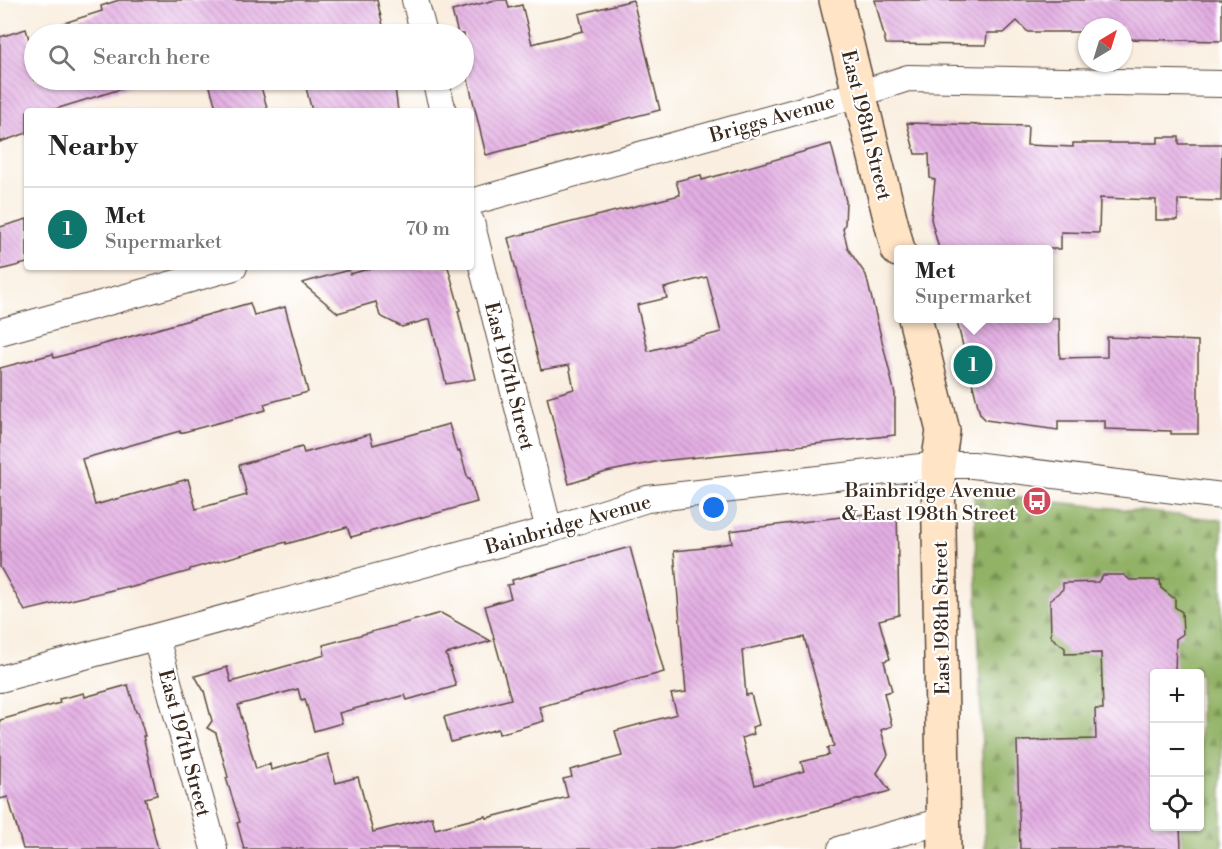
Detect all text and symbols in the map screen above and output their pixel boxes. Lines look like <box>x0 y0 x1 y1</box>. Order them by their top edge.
north arrow <box>1078 18 1132 72</box>
search box <box>24 24 474 90</box>
icon: search <box>45 41 78 74</box>
text: Search here <box>93 44 210 71</box>
street label: East 198th Street <box>835 48 896 203</box>
street label: Briggs Avenue <box>706 90 838 150</box>
text: Nearby <box>48 131 138 163</box>
text: Met <box>105 203 145 230</box>
text: 1 <box>63 217 72 242</box>
text: 70 m <box>406 217 450 242</box>
text: Supermarket <box>105 230 222 255</box>
popup <box>894 245 1053 323</box>
text: Met <box>915 258 955 285</box>
text: Supermarket <box>915 285 1032 310</box>
street label: East 197th Street <box>478 300 539 453</box>
pin: 1 <box>954 342 992 388</box>
place label: Bainbridge Avenue & East 198th Street <box>842 479 1016 527</box>
bus stop icon: Bainbridge Avenue & East 198th Street <box>1021 485 1053 517</box>
street label: Bainbridge Avenue <box>482 490 654 561</box>
your location <box>699 493 728 522</box>
street label: East 198th Street <box>929 541 956 695</box>
street label: East 197th Street <box>152 667 215 820</box>
map controls <box>1150 669 1204 831</box>
button: + <box>1150 669 1204 723</box>
button: − <box>1150 723 1204 777</box>
button: locate <box>1150 777 1204 831</box>

